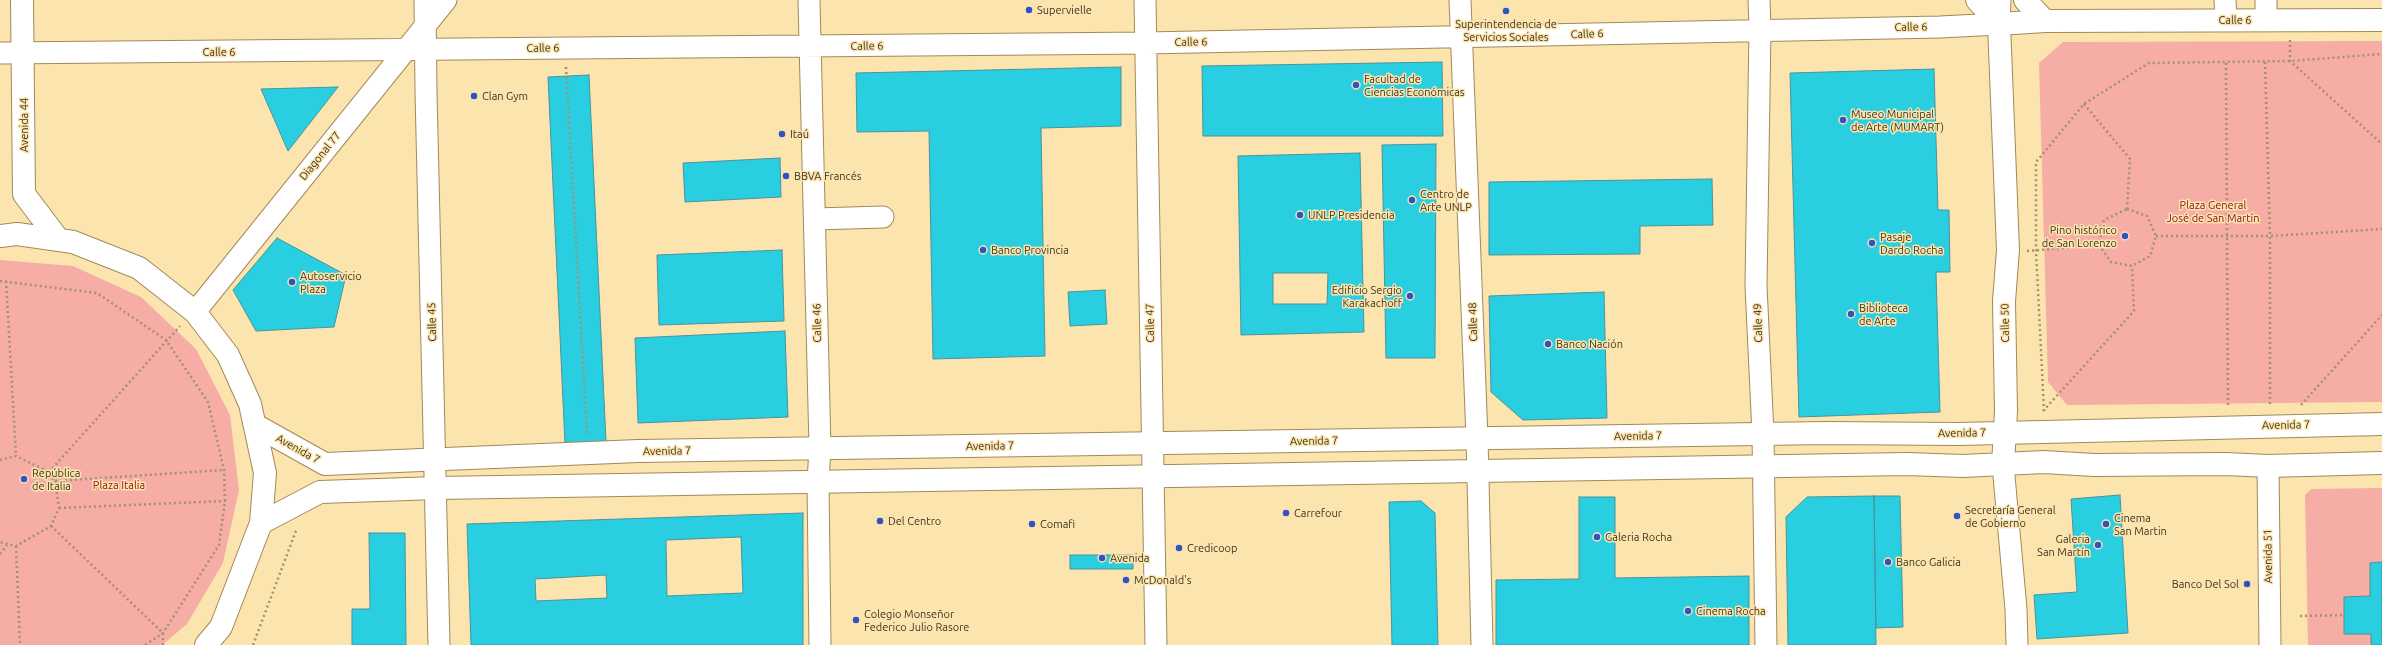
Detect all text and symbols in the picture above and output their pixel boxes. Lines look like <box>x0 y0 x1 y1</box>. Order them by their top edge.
place label: Supervielle <box>1037 3 1092 17</box>
marker: Supervielle <box>1024 5 1034 15</box>
marker: Superintendencia de Servicios Sociales <box>1501 6 1511 16</box>
street label: Calle 6 <box>2219 13 2251 27</box>
place label: Superintendencia de Servicios Sociales <box>1455 17 1557 43</box>
street label: Calle 6 <box>1894 20 1928 34</box>
street label: Calle 6 <box>1570 27 1604 41</box>
street label: Calle 6 <box>1174 35 1208 49</box>
street label: Calle 6 <box>850 39 884 53</box>
street label: Calle 6 <box>526 41 560 55</box>
street label: Calle 6 <box>203 45 235 59</box>
place label: Facultad de Ciencias Económicas <box>1364 72 1465 98</box>
marker: Facultad de Ciencias Económicas <box>1351 80 1361 90</box>
place label: Clan Gym <box>482 89 528 103</box>
marker: Clan Gym <box>469 91 479 101</box>
street label: Avenida 44 <box>17 98 31 152</box>
place label: Museo Municipal de Arte (MUMART) <box>1851 107 1944 133</box>
marker: Museo Municipal de Arte (MUMART) <box>1838 115 1848 125</box>
place label: Itaú <box>790 127 809 141</box>
street label: Diagonal 77 <box>296 129 344 183</box>
marker: Itaú <box>777 129 787 139</box>
place label: BBVA Francés <box>794 169 862 183</box>
marker: BBVA Francés <box>781 171 791 181</box>
place label: Centro de Arte UNLP <box>1420 187 1472 213</box>
marker: Centro de Arte UNLP <box>1407 195 1417 205</box>
park label: Plaza General José de San Martín <box>2166 198 2260 224</box>
place label: UNLP Presidencia <box>1308 208 1395 222</box>
marker: UNLP Presidencia <box>1295 210 1305 220</box>
place label: Pino histórico de San Lorenzo <box>2042 223 2117 249</box>
place label: Pasaje Dardo Rocha <box>1880 230 1943 256</box>
marker: Pino histórico de San Lorenzo <box>2120 231 2130 241</box>
marker: Pasaje Dardo Rocha <box>1867 238 1877 248</box>
place label: Banco Provincia <box>991 243 1069 257</box>
marker: Banco Provincia <box>978 245 988 255</box>
place label: Autoservicio Plaza <box>300 269 362 295</box>
marker: Autoservicio Plaza <box>287 277 297 287</box>
place label: Edificio Sergio Karakachoff <box>1332 283 1402 309</box>
marker: Edificio Sergio Karakachoff <box>1405 291 1415 301</box>
place label: Biblioteca de Arte <box>1859 301 1908 327</box>
street label: Calle 45 <box>425 302 439 342</box>
street label: Calle 48 <box>1466 302 1480 342</box>
street label: Calle 46 <box>810 303 824 343</box>
street label: Calle 47 <box>1143 303 1157 343</box>
street label: Calle 49 <box>1751 303 1765 343</box>
street label: Calle 50 <box>1998 303 2012 343</box>
marker: Biblioteca de Arte <box>1846 309 1856 319</box>
place label: Banco Nación <box>1556 337 1623 351</box>
marker: Banco Nación <box>1543 339 1553 349</box>
street label: Avenida 7 <box>2262 418 2310 432</box>
street label: Avenida 7 <box>1938 426 1986 440</box>
street label: Avenida 7 <box>1614 429 1662 443</box>
street label: Avenida 7 <box>274 432 322 466</box>
street label: Avenida 7 <box>1290 434 1338 448</box>
street label: Avenida 7 <box>966 439 1014 453</box>
street label: Avenida 7 <box>643 444 691 458</box>
place label: República de Italia <box>32 466 80 492</box>
marker: República de Italia <box>19 474 29 484</box>
park label: Plaza Italia <box>93 478 145 492</box>
place label: Secretaría General de Gobierno <box>1965 503 2056 529</box>
place label: Carrefour <box>1294 506 1342 520</box>
marker: Carrefour <box>1281 508 1291 518</box>
marker: Secretaría General de Gobierno <box>1952 511 1962 521</box>
place label: Cinema San Martin <box>2114 511 2167 537</box>
place label: Del Centro <box>888 514 941 528</box>
marker: Del Centro <box>875 516 885 526</box>
place label: Comafi <box>1040 517 1075 531</box>
marker: Comafi <box>1027 519 1037 529</box>
marker: Cinema San Martin <box>2101 519 2111 529</box>
street label: Avenida 51 <box>2261 529 2275 583</box>
place label: Galeria Rocha <box>1605 530 1672 544</box>
marker: Galeria Rocha <box>1592 532 1602 542</box>
place label: Galeria San Martín <box>2037 532 2090 558</box>
marker: Galeria San Martín <box>2093 540 2103 550</box>
place label: Credicoop <box>1187 541 1237 555</box>
marker: Credicoop <box>1174 543 1184 553</box>
place label: Avenida <box>1110 551 1149 565</box>
marker: Avenida <box>1097 553 1107 563</box>
place label: Banco Galicia <box>1896 555 1961 569</box>
marker: Banco Galicia <box>1883 557 1893 567</box>
place label: McDonald's <box>1134 573 1192 587</box>
marker: McDonald's <box>1121 575 1131 585</box>
place label: Banco Del Sol <box>2172 577 2239 591</box>
marker: Banco Del Sol <box>2242 579 2252 589</box>
place label: Cinema Rocha <box>1696 604 1766 618</box>
marker: Cinema Rocha <box>1683 606 1693 616</box>
place label: Colegio Monseñor Federico Julio Rasore <box>864 607 969 633</box>
marker: Colegio Monseñor Federico Julio Rasore <box>851 615 861 625</box>

